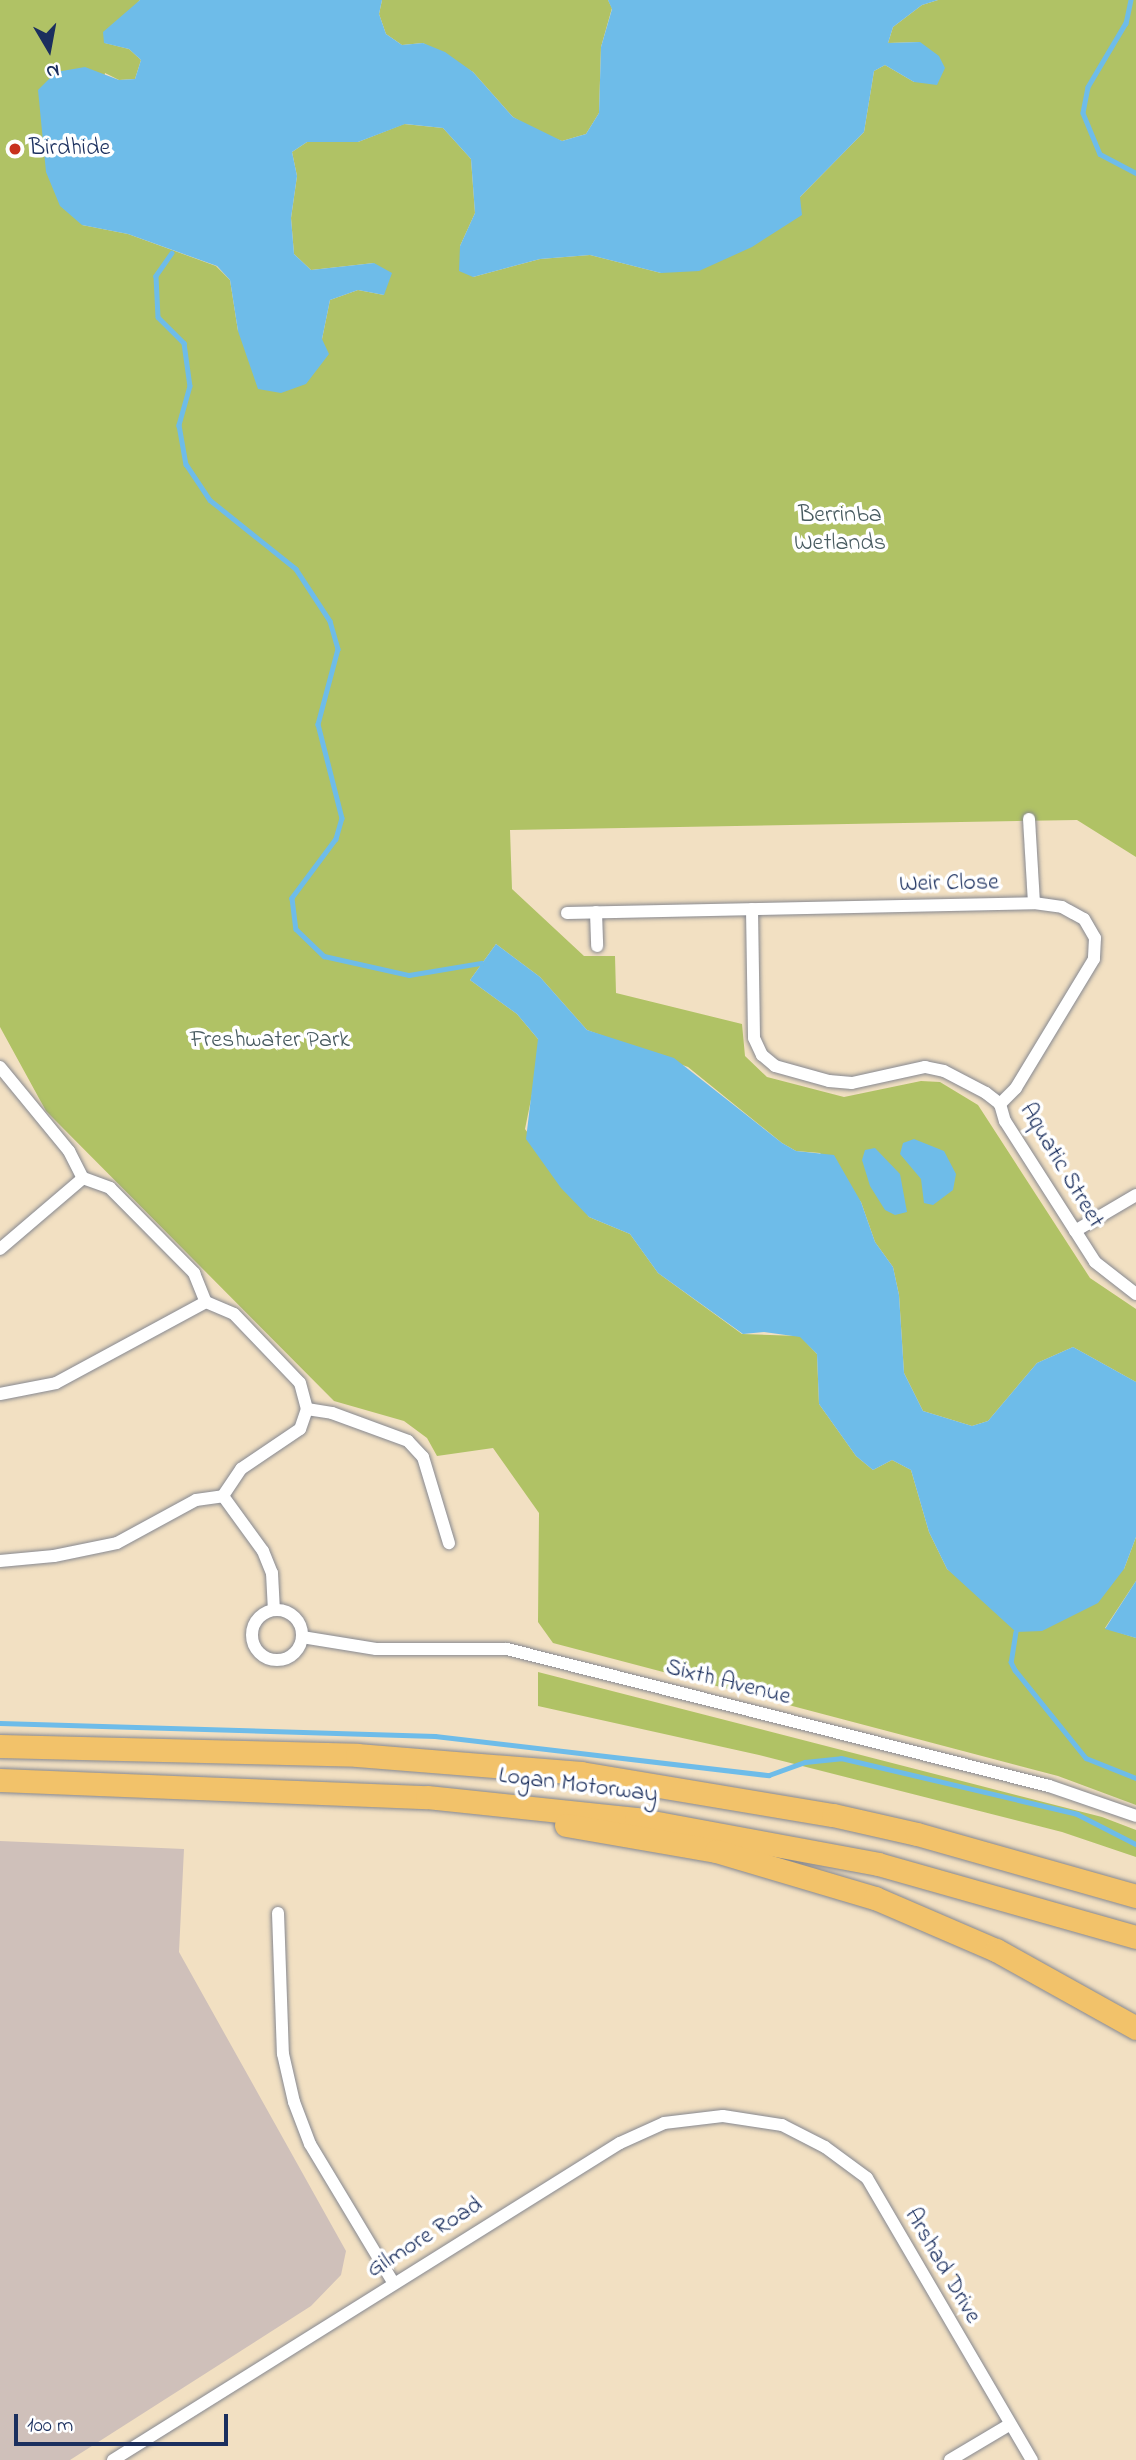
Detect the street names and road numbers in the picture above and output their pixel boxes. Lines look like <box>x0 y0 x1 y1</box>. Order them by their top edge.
street label: Weir Close <box>899 869 999 899</box>
street label: Aquatic Street <box>1012 1098 1110 1234</box>
street label: Sixth Avenue <box>663 1654 793 1712</box>
street label: Logan Motorway <box>497 1762 659 1810</box>
street label: Gilmore Road <box>362 2191 488 2285</box>
street label: Arshad Drive <box>897 2203 987 2329</box>

